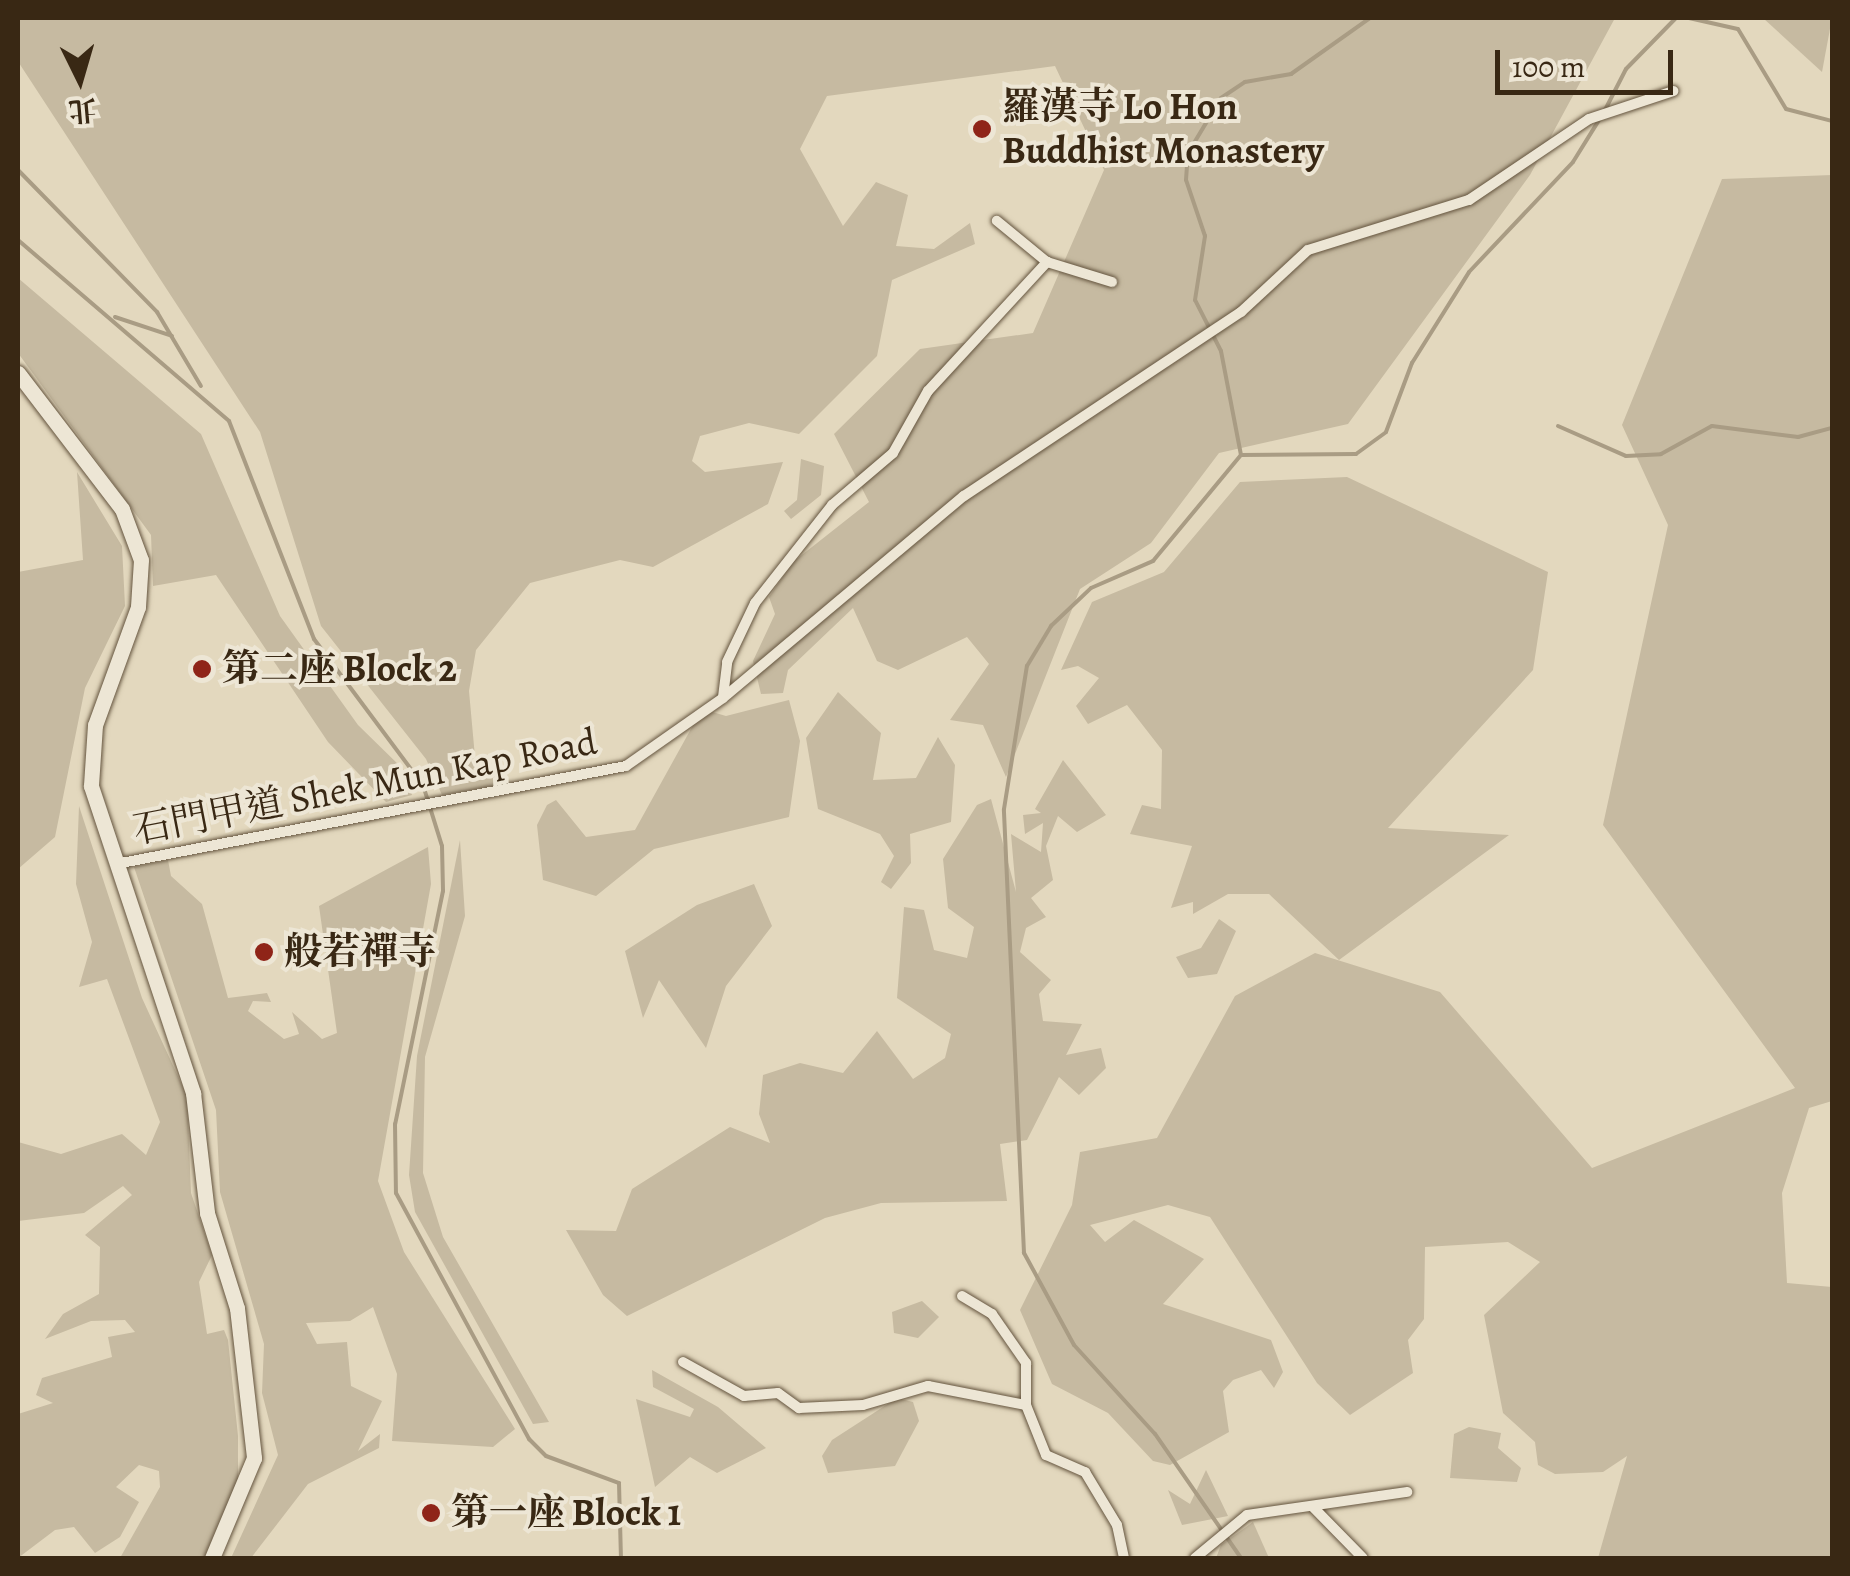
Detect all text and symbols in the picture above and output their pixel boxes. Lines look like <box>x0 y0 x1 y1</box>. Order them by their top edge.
north arrow <box>30 30 130 130</box>
scale bar <box>1500 30 1678 92</box>
text: 100 m <box>1512 47 1585 87</box>
place label: 羅漢寺 Lo Hon Buddhist Monastery <box>1002 84 1324 173</box>
text: 北 <box>67 90 98 130</box>
marker: 羅漢寺 Lo Hon Buddhist Monastery <box>971 118 993 140</box>
place label: 第二座 Block 2 <box>222 646 457 692</box>
marker: 第二座 Block 2 <box>191 658 213 680</box>
street label: 石門甲道 Shek Mun Kap Road <box>129 719 601 853</box>
place label: 般若禪寺 <box>284 929 436 975</box>
marker: 般若禪寺 <box>253 941 275 963</box>
place label: 第一座 Block 1 <box>451 1490 681 1536</box>
marker: 第一座 Block 1 <box>420 1502 442 1524</box>

